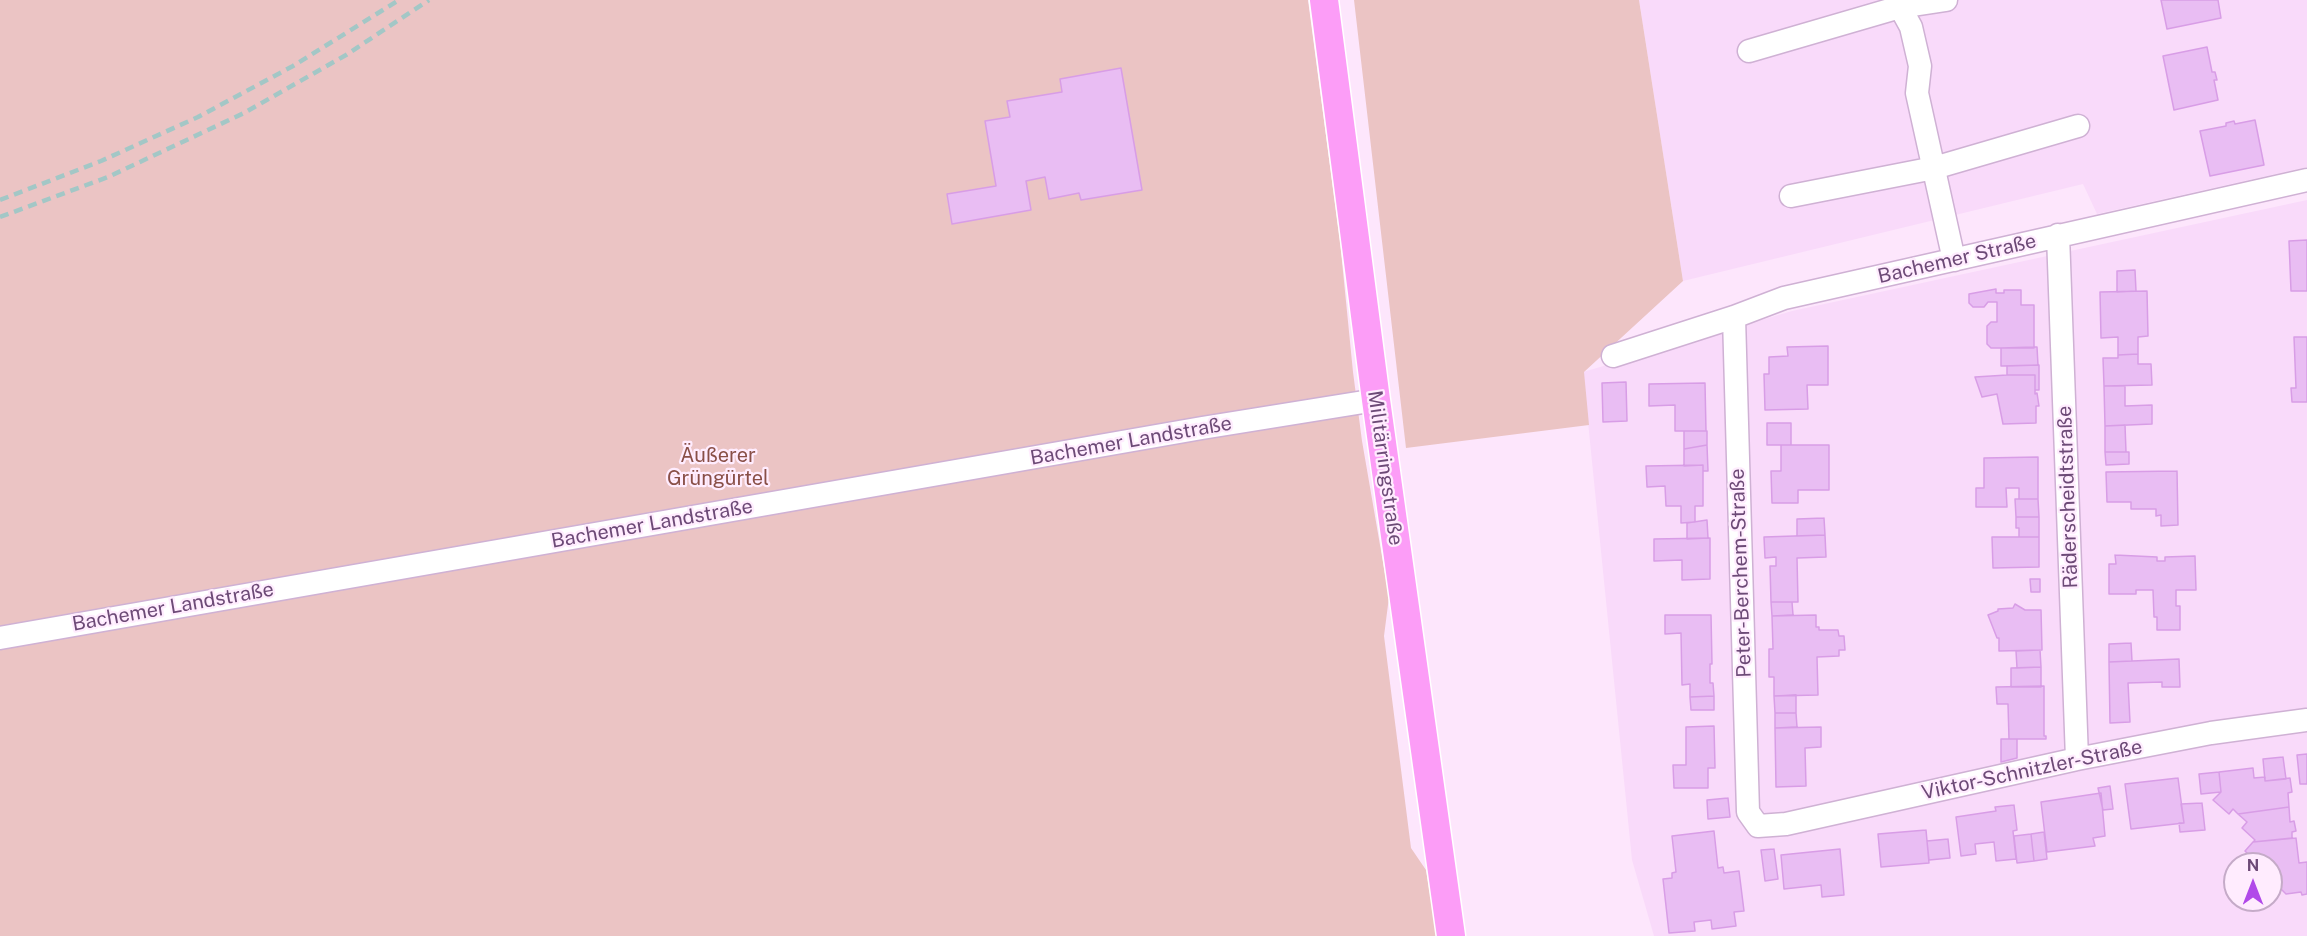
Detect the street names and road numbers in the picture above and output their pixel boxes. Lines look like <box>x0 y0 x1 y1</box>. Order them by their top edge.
street label: Bachemer Straße <box>1875 229 2039 289</box>
street label: Militärringstraße <box>1362 389 1408 547</box>
street label: Räderscheidtstraße <box>2053 405 2083 589</box>
street label: Bachemer Landstraße <box>1028 411 1234 471</box>
street label: Peter-Berchem-Straße <box>1725 468 1757 678</box>
street label: Bachemer Landstraße <box>549 494 755 554</box>
street label: Bachemer Landstraße <box>70 577 276 637</box>
street label: Viktor-Schnitzler-Straße <box>1919 735 2145 805</box>

